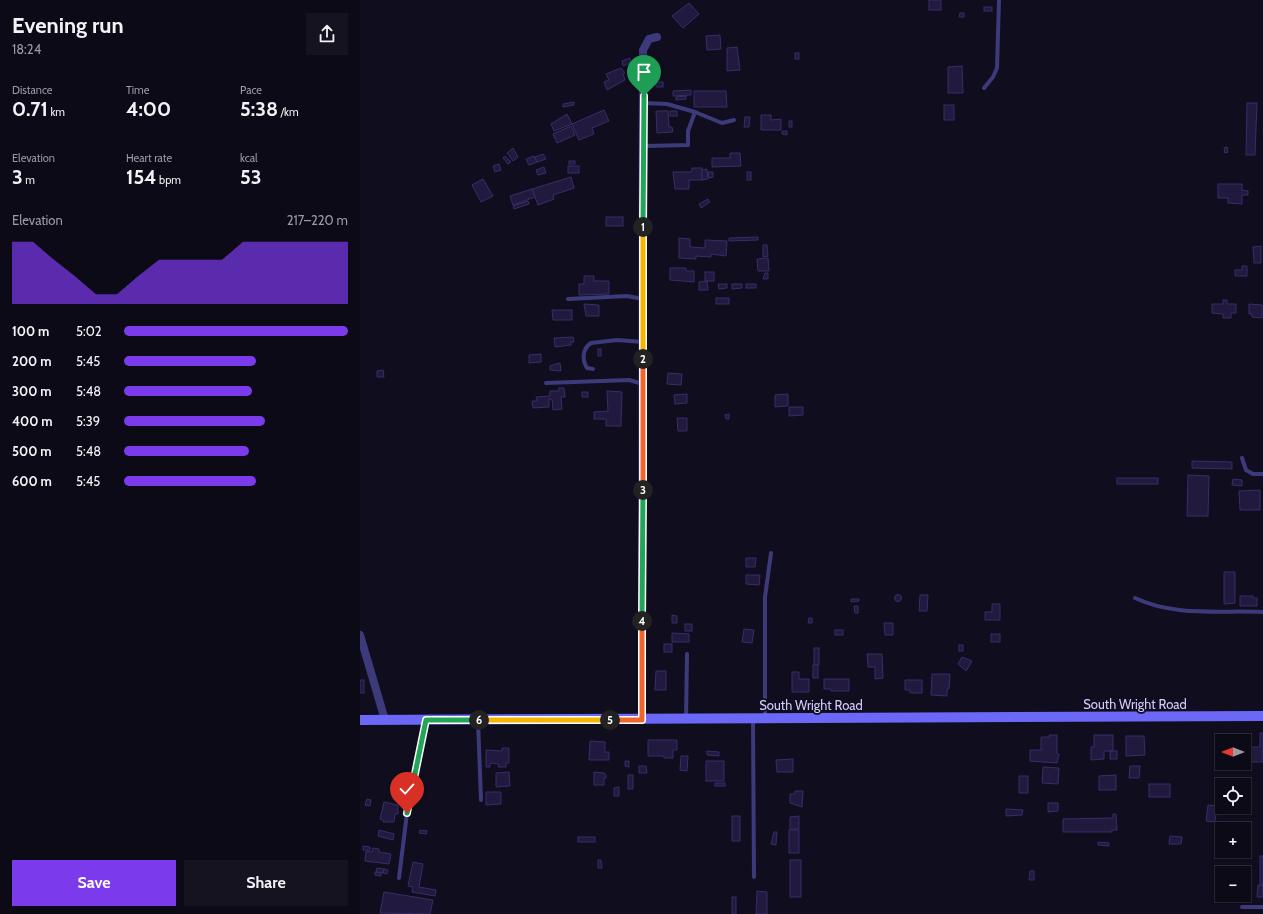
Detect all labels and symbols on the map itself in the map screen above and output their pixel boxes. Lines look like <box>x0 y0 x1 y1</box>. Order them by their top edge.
pin <box>627 55 661 96</box>
pin: 1 <box>633 217 653 237</box>
pin: 2 <box>633 349 653 369</box>
pin: 3 <box>633 480 653 500</box>
pin: 4 <box>632 611 652 631</box>
street label: South Wright Road <box>1083 696 1187 712</box>
street label: South Wright Road <box>759 697 863 713</box>
pin: 6 <box>469 710 489 730</box>
pin: 5 <box>600 710 620 730</box>
north arrow <box>1215 734 1251 770</box>
pin <box>390 772 424 813</box>

